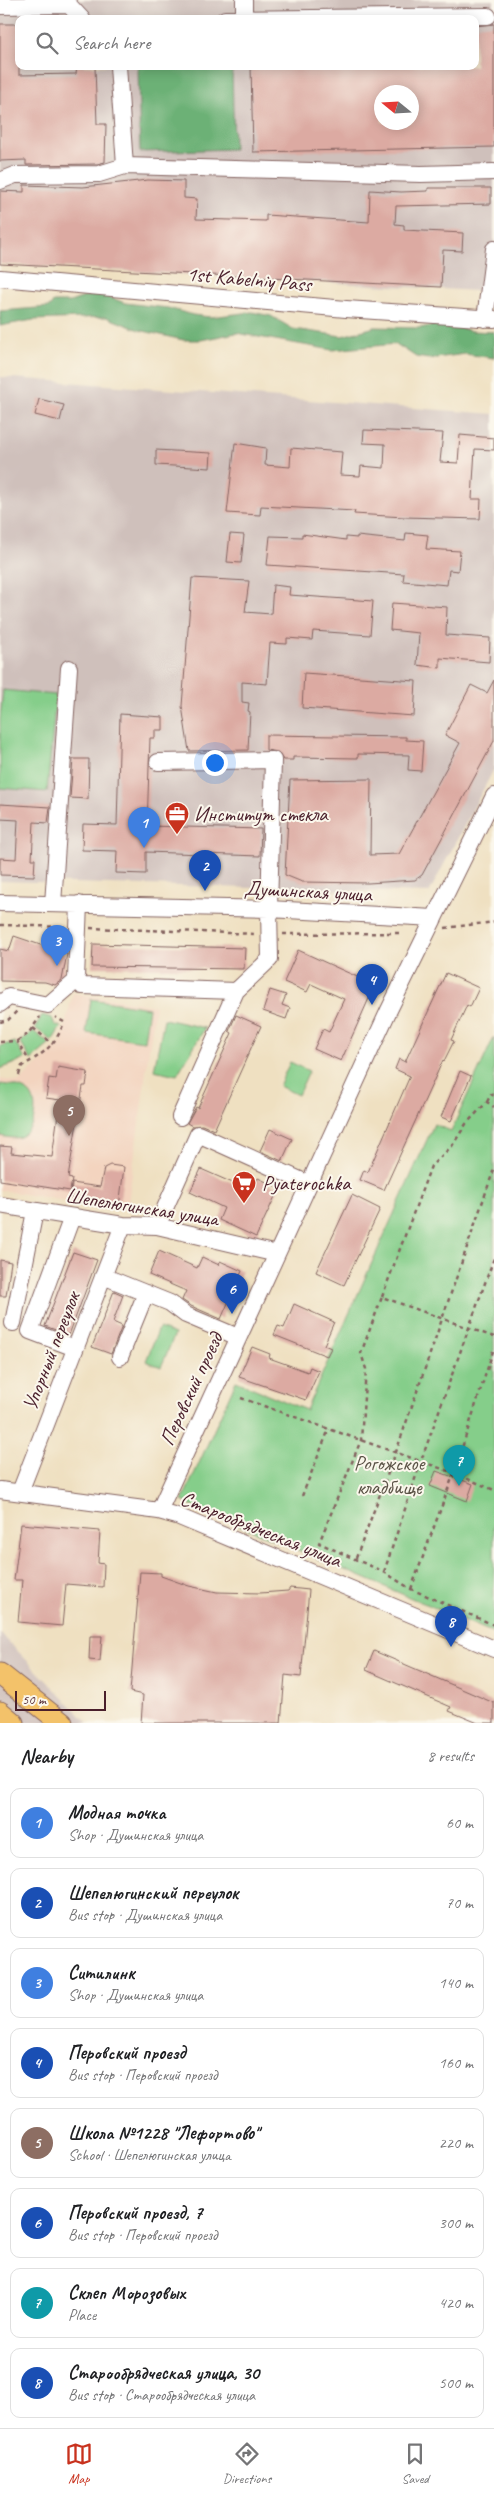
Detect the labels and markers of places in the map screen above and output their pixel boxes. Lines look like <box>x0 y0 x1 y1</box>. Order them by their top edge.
office icon: Институт стекла <box>164 801 190 835</box>
place label: Институт стекла <box>194 801 329 827</box>
pin: 1 <box>128 807 160 848</box>
pin: 2 <box>189 850 221 891</box>
pin: 3 <box>41 925 73 966</box>
pin: 4 <box>356 964 388 1005</box>
pin: 5 <box>53 1095 85 1136</box>
supermarket icon: Pyaterochka <box>231 1170 257 1204</box>
place label: Pyaterochka <box>262 1170 352 1196</box>
pin: 6 <box>216 1273 248 1314</box>
pin: 7 <box>443 1445 475 1486</box>
pin: 8 <box>435 1606 467 1647</box>

